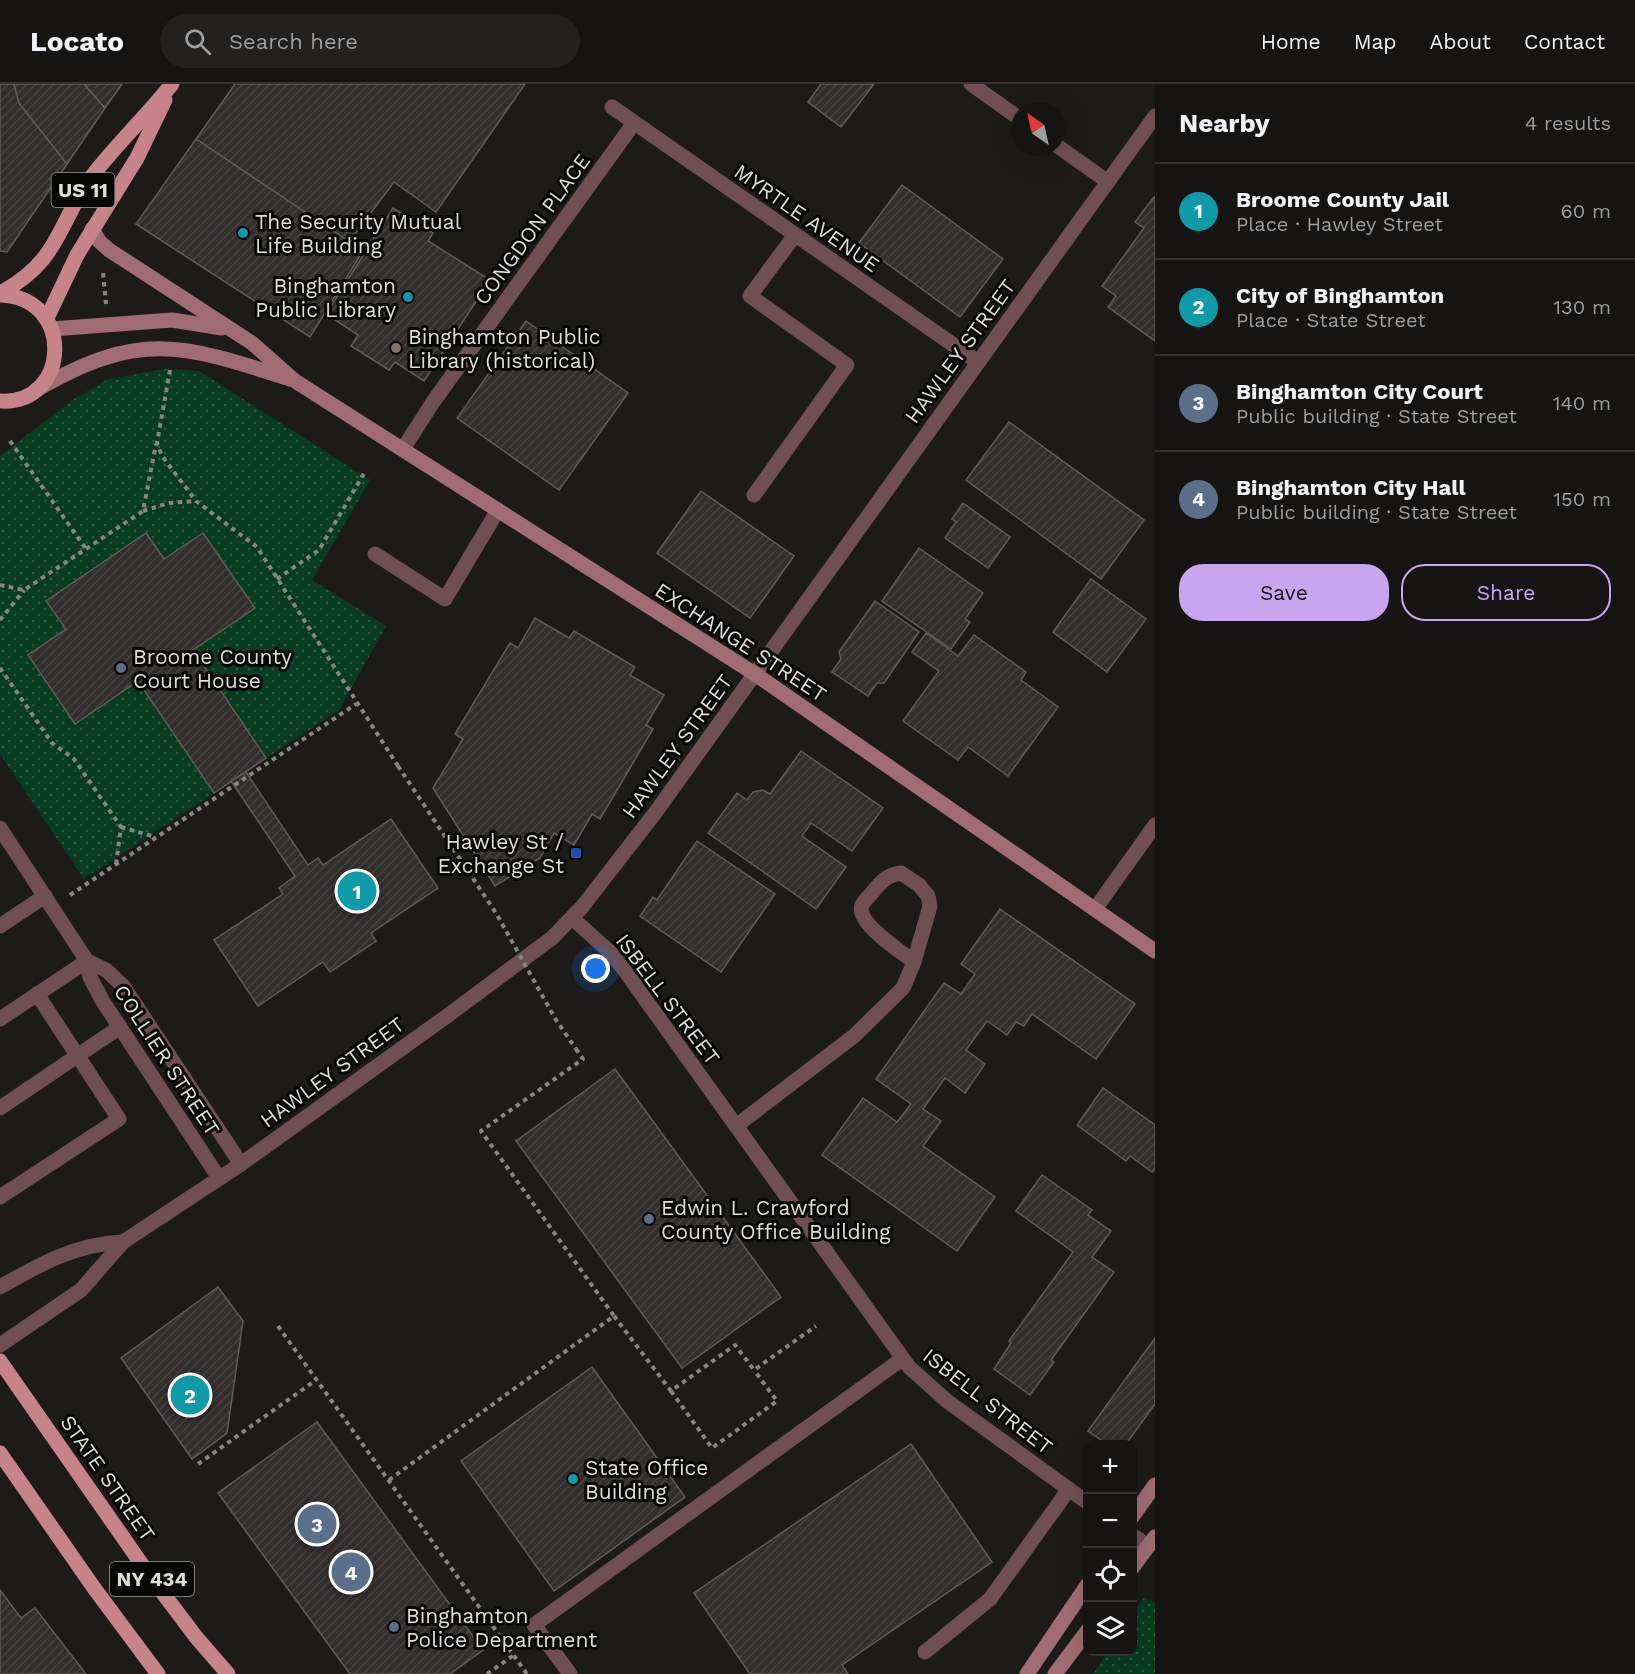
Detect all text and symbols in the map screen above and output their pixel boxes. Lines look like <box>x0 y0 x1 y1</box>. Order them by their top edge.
search box <box>160 14 580 68</box>
text: Locato <box>30 25 124 58</box>
icon: search <box>181 25 214 58</box>
text: Search here <box>229 29 358 54</box>
text: Home <box>1261 29 1321 54</box>
text: Map <box>1354 29 1397 54</box>
text: About <box>1430 29 1491 54</box>
text: Contact <box>1524 29 1605 54</box>
north arrow <box>1011 102 1065 156</box>
text: Nearby <box>1179 108 1270 138</box>
text: 4 results <box>1525 111 1611 135</box>
street label: CONGDON PLACE <box>469 149 595 309</box>
street label: MYRTLE AVENUE <box>730 159 884 277</box>
road number: US 11 <box>52 173 115 207</box>
text: Broome County Jail <box>1236 187 1449 212</box>
text: 1 <box>1194 199 1203 223</box>
text: 60 m <box>1561 199 1611 223</box>
place label: The Security Mutual Life Building <box>255 209 462 258</box>
text: Place · Hawley Street <box>1236 212 1443 236</box>
marker: The Security Mutual Life Building <box>236 226 250 240</box>
place label: Binghamton Public Library <box>255 273 396 322</box>
street label: HAWLEY STREET <box>899 274 1021 428</box>
text: City of Binghamton <box>1236 283 1444 308</box>
marker: Binghamton Public Library <box>401 290 415 304</box>
text: 2 <box>1193 295 1204 319</box>
text: 130 m <box>1553 295 1611 319</box>
text: Place · State Street <box>1236 308 1426 332</box>
place label: Binghamton Public Library (historical) <box>408 324 601 373</box>
marker: Binghamton Public Library (historical) <box>389 341 403 355</box>
text: Binghamton City Court <box>1236 379 1483 404</box>
text: 3 <box>1193 391 1204 415</box>
text: 140 m <box>1553 391 1611 415</box>
text: Public building · State Street <box>1236 404 1517 428</box>
text: Binghamton City Hall <box>1236 475 1466 500</box>
text: 4 <box>1192 487 1205 511</box>
text: 150 m <box>1553 487 1611 511</box>
text: Public building · State Street <box>1236 500 1517 524</box>
button: Save <box>1179 564 1389 621</box>
button: Share <box>1401 564 1611 621</box>
street label: EXCHANGE STREET <box>651 577 832 707</box>
place label: Broome County Court House <box>133 644 292 693</box>
marker: Broome County Court House <box>114 661 128 675</box>
street label: HAWLEY STREET <box>616 669 738 823</box>
place label: Hawley St / Exchange St <box>437 829 564 878</box>
marker: Hawley St / Exchange St <box>569 846 583 860</box>
pin: 1 <box>338 868 376 914</box>
street label: ISBELL STREET <box>611 929 726 1070</box>
your location <box>581 954 610 983</box>
street label: COLLIER STREET <box>109 980 225 1140</box>
street label: HAWLEY STREET <box>255 1011 409 1133</box>
place label: Edwin L. Crawford County Office Building <box>661 1195 891 1244</box>
marker: Edwin L. Crawford County Office Building <box>642 1212 656 1226</box>
street label: ISBELL STREET <box>918 1343 1058 1460</box>
pin: 2 <box>170 1372 210 1418</box>
street label: STATE STREET <box>55 1410 161 1546</box>
map controls <box>1083 1440 1137 1656</box>
button: + <box>1083 1440 1137 1494</box>
place label: State Office Building <box>585 1455 708 1504</box>
marker: State Office Building <box>566 1472 580 1486</box>
button: − <box>1083 1494 1137 1548</box>
pin: 3 <box>298 1502 336 1546</box>
button: locate <box>1083 1548 1137 1602</box>
pin: 4 <box>332 1550 370 1594</box>
road number: NY 434 <box>110 1562 194 1596</box>
button: layers <box>1083 1602 1137 1656</box>
place label: Binghamton Police Department <box>406 1603 597 1652</box>
marker: Binghamton Police Department <box>387 1620 401 1634</box>

